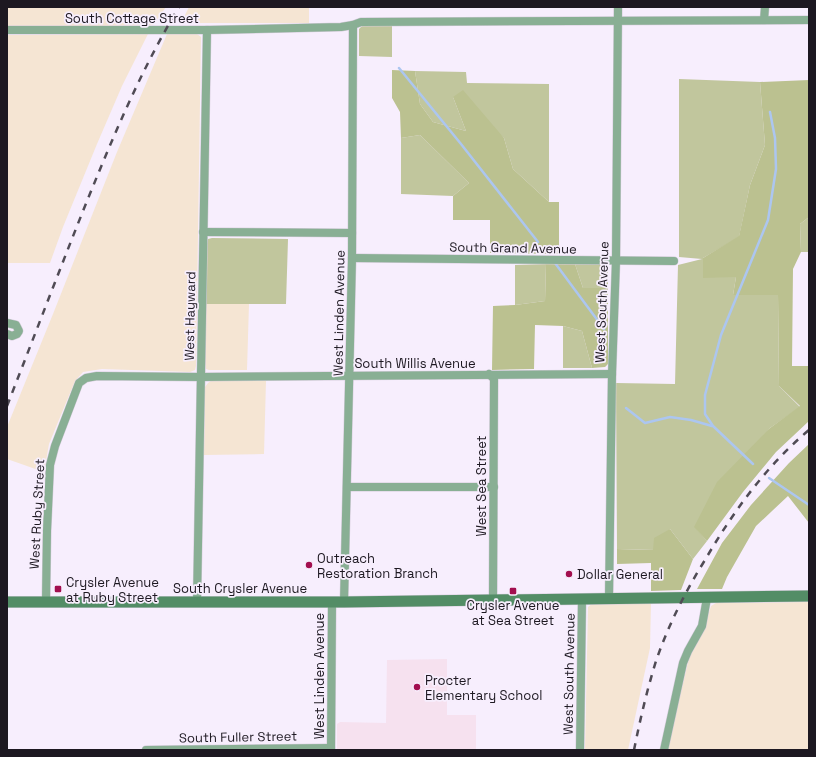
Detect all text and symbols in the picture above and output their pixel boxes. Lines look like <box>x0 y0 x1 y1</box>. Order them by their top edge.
street label: South Cottage Street <box>65 10 199 27</box>
street label: South Grand Avenue <box>449 238 577 258</box>
street label: West South Avenue <box>591 241 613 363</box>
street label: West Linden Avenue <box>329 250 349 376</box>
street label: West Hayward <box>181 271 199 361</box>
street label: South Willis Avenue <box>354 355 476 372</box>
street label: West Sea Street <box>473 435 490 537</box>
street label: West Ruby Street <box>26 458 48 570</box>
place label: Outreach Restoration Branch <box>317 550 438 582</box>
marker: Outreach Restoration Branch <box>304 560 314 570</box>
place label: Dollar General <box>577 566 663 583</box>
marker: Dollar General <box>564 569 574 579</box>
place label: Crysler Avenue at Ruby Street <box>66 574 159 606</box>
street label: South Crysler Avenue <box>173 580 307 597</box>
marker: Crysler Avenue at Ruby Street <box>53 584 63 594</box>
marker: Crysler Avenue at Sea Street <box>508 586 518 596</box>
place label: Crysler Avenue at Sea Street <box>467 597 559 629</box>
street label: West Linden Avenue <box>311 613 328 739</box>
street label: West South Avenue <box>559 613 579 735</box>
place label: Procter Elementary School <box>425 672 542 704</box>
marker: Procter Elementary School <box>412 682 422 692</box>
street label: South Fuller Street <box>179 727 297 747</box>

